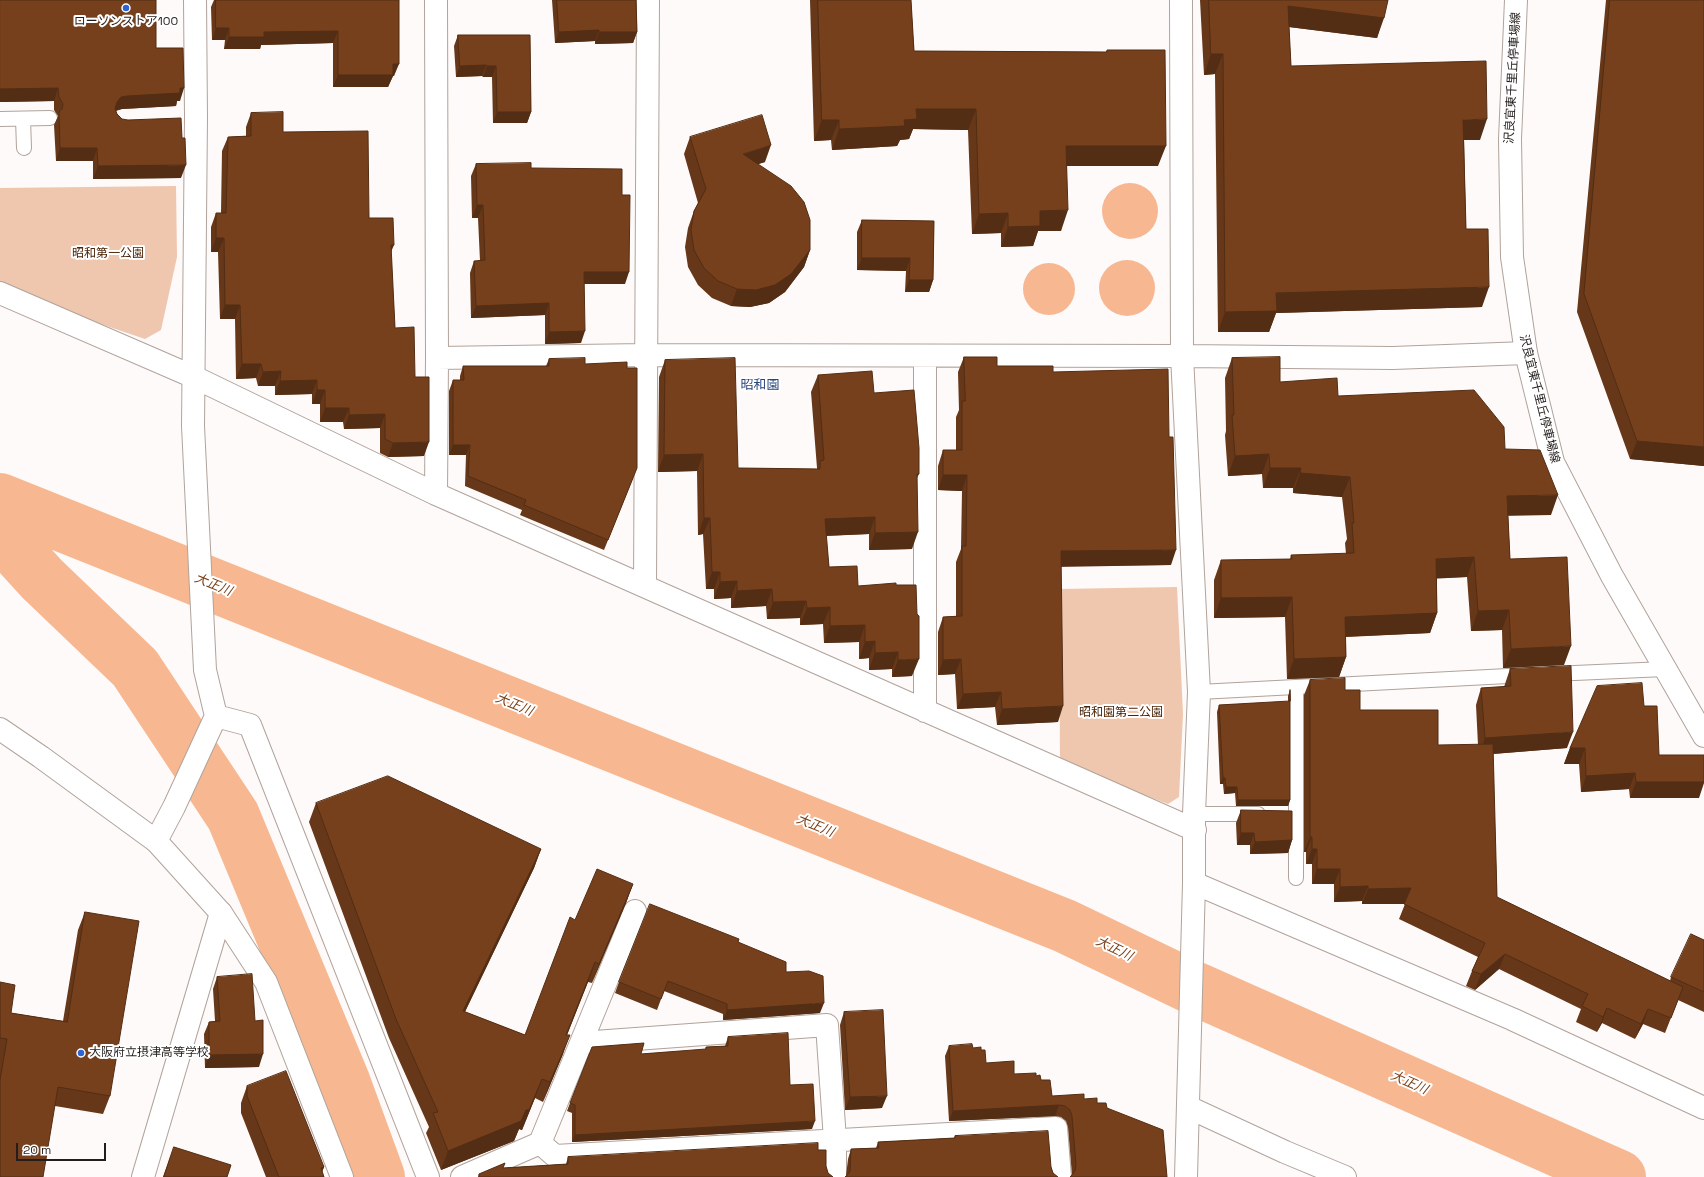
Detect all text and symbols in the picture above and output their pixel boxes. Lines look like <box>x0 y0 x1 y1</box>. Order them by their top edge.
marker: ローソンストア100 <box>121 3 131 13</box>
street label: 沢良宜東千里丘停車場線 <box>1502 12 1524 144</box>
place label: ローソンストア100 <box>74 15 178 29</box>
park label: 昭和第一公園 <box>72 247 144 261</box>
street label: 沢良宜東千里丘停車場線 <box>1516 333 1562 465</box>
district label: 昭和園 <box>741 377 779 393</box>
water label: 大正川 <box>192 570 234 600</box>
water label: 大正川 <box>493 690 535 720</box>
park label: 昭和園第二公園 <box>1079 706 1163 720</box>
water label: 大正川 <box>794 811 836 841</box>
water label: 大正川 <box>1093 933 1135 965</box>
place label: 大阪府立摂津高等学校 <box>89 1046 209 1060</box>
marker: 大阪府立摂津高等学校 <box>76 1048 86 1058</box>
water label: 大正川 <box>1388 1068 1430 1098</box>
scale bar <box>18 1135 108 1161</box>
text: 20 m <box>23 1142 51 1158</box>

